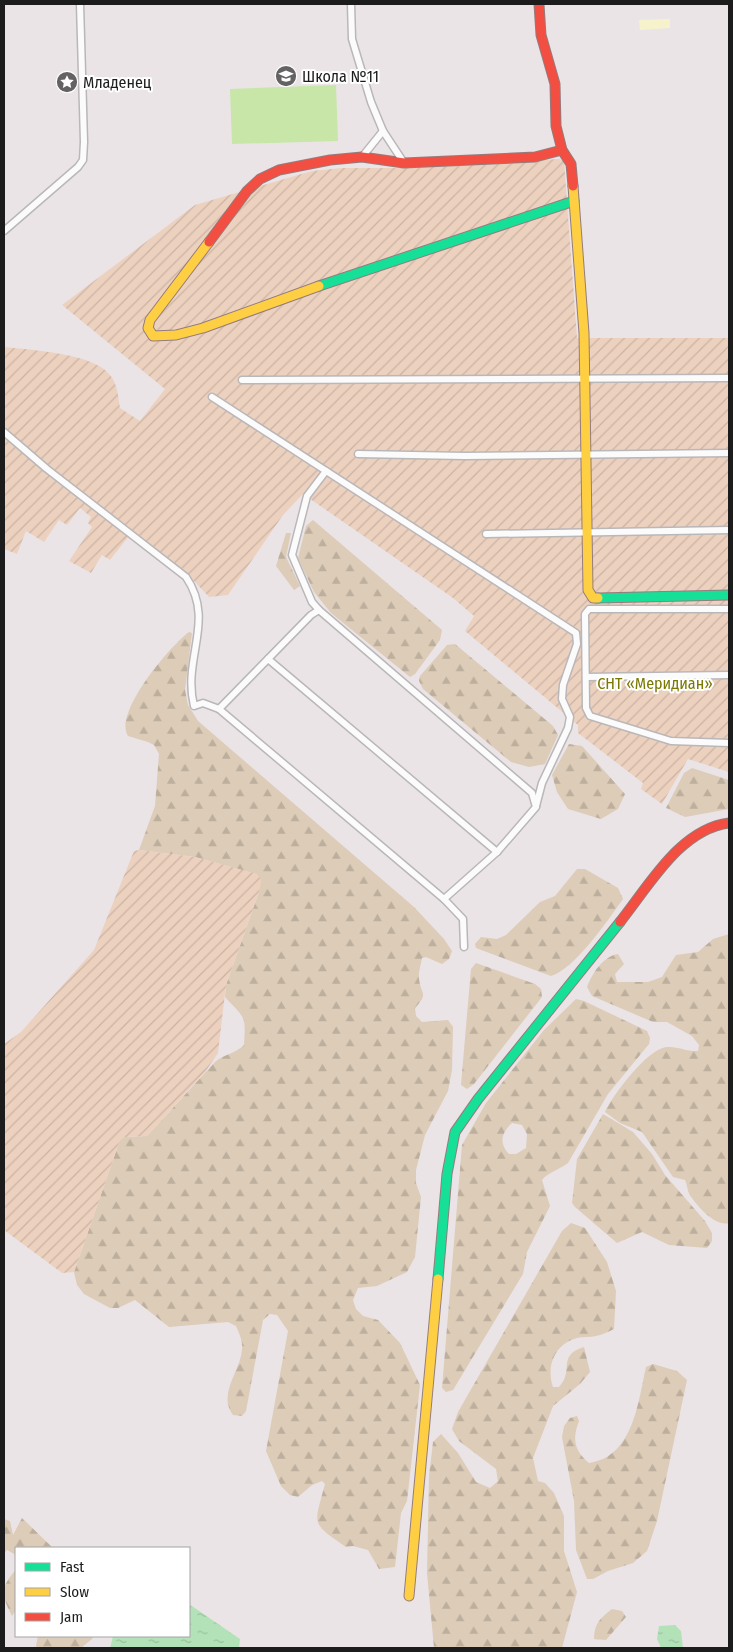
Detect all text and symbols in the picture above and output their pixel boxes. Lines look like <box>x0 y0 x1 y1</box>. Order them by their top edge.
school or university icon: Школа №11 <box>274 64 298 88</box>
place label: Школа №11 <box>302 67 379 86</box>
place icon: Младенец <box>55 70 79 94</box>
place label: Младенец <box>83 73 152 92</box>
park label: СНТ «Меридиан» <box>597 674 713 693</box>
legend <box>15 1547 190 1637</box>
text: Fast <box>60 1558 84 1576</box>
text: Slow <box>60 1583 89 1601</box>
text: Jam <box>60 1608 83 1626</box>

